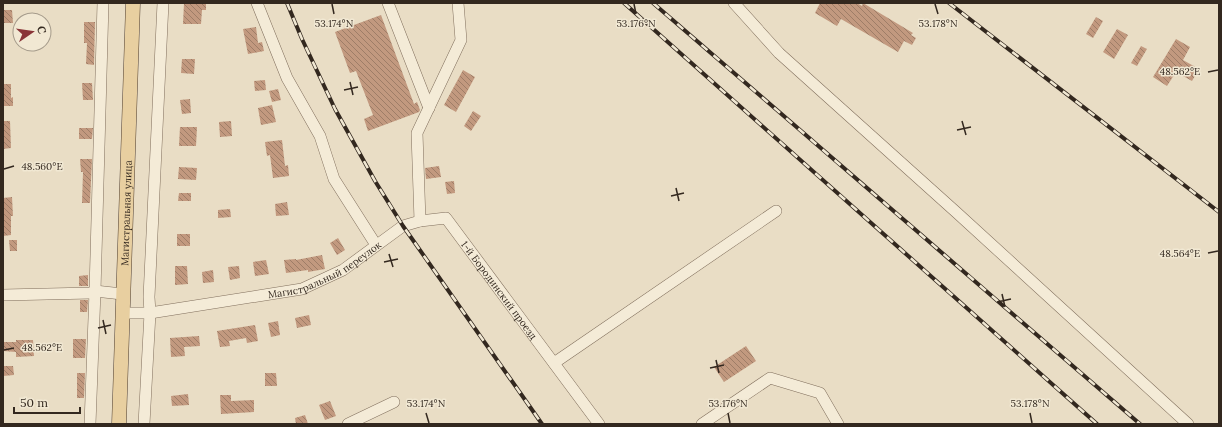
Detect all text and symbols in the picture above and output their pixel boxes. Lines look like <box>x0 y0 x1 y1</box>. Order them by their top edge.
north arrow <box>12 12 52 52</box>
text: 53.174°N <box>315 17 354 30</box>
text: 53.176°N <box>616 17 656 30</box>
text: 53.178°N <box>918 17 958 30</box>
text: С <box>34 24 50 35</box>
text: 48.562°E <box>1160 65 1200 78</box>
text: 48.560°E <box>21 160 63 173</box>
street label: Магистральная улица <box>118 160 135 266</box>
street label: Магистральный переулок <box>267 238 384 301</box>
street label: 1-й Бородинский проезд <box>458 238 540 342</box>
text: 48.564°E <box>1160 247 1200 260</box>
text: 48.562°E <box>22 341 62 354</box>
scale bar <box>14 389 80 415</box>
text: 50 m <box>20 395 48 410</box>
text: 53.174°N <box>407 397 446 410</box>
text: 53.176°N <box>708 397 748 410</box>
text: 53.178°N <box>1010 397 1050 410</box>

